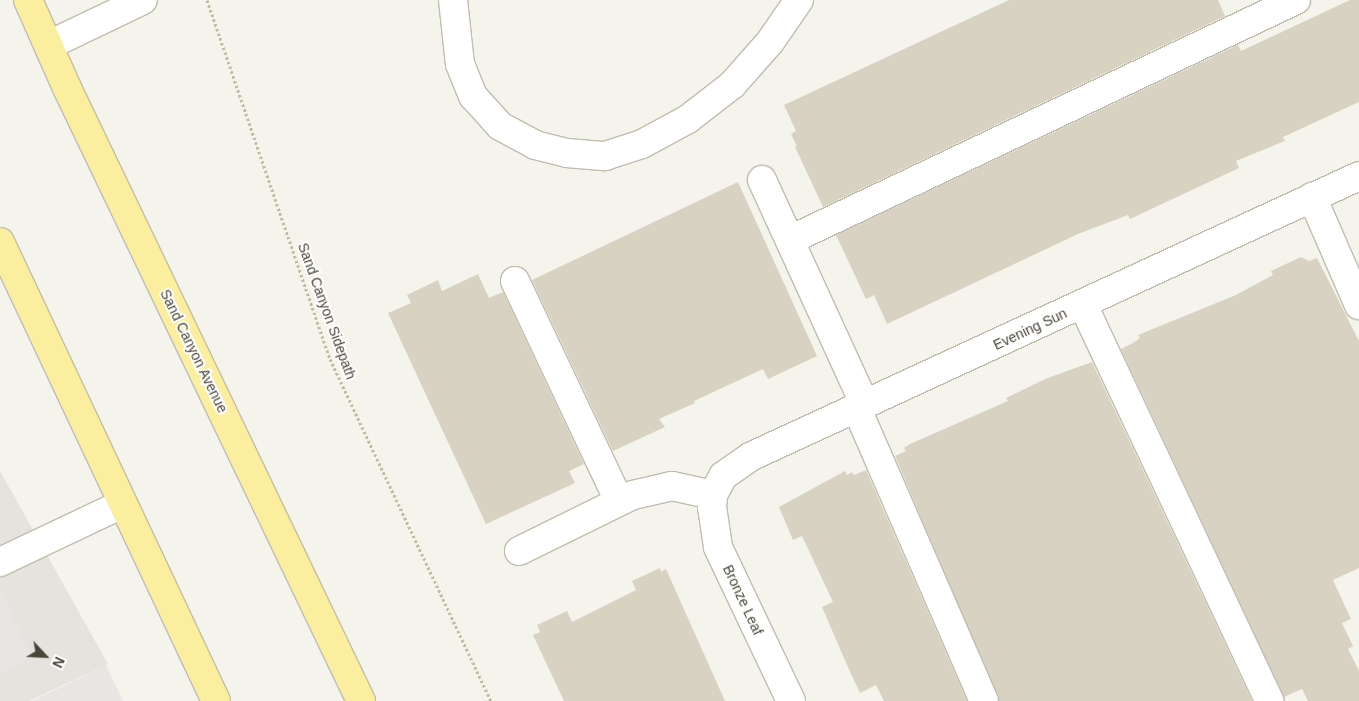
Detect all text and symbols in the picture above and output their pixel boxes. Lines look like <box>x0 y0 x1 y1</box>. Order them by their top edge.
street label: Sand Canyon Sidepath <box>294 240 360 382</box>
street label: Sand Canyon Avenue <box>157 286 231 416</box>
street label: Evening Sun <box>990 305 1070 353</box>
street label: Bronze Leaf <box>719 562 767 638</box>
north arrow <box>20 631 70 681</box>
text: N <box>49 654 68 670</box>

